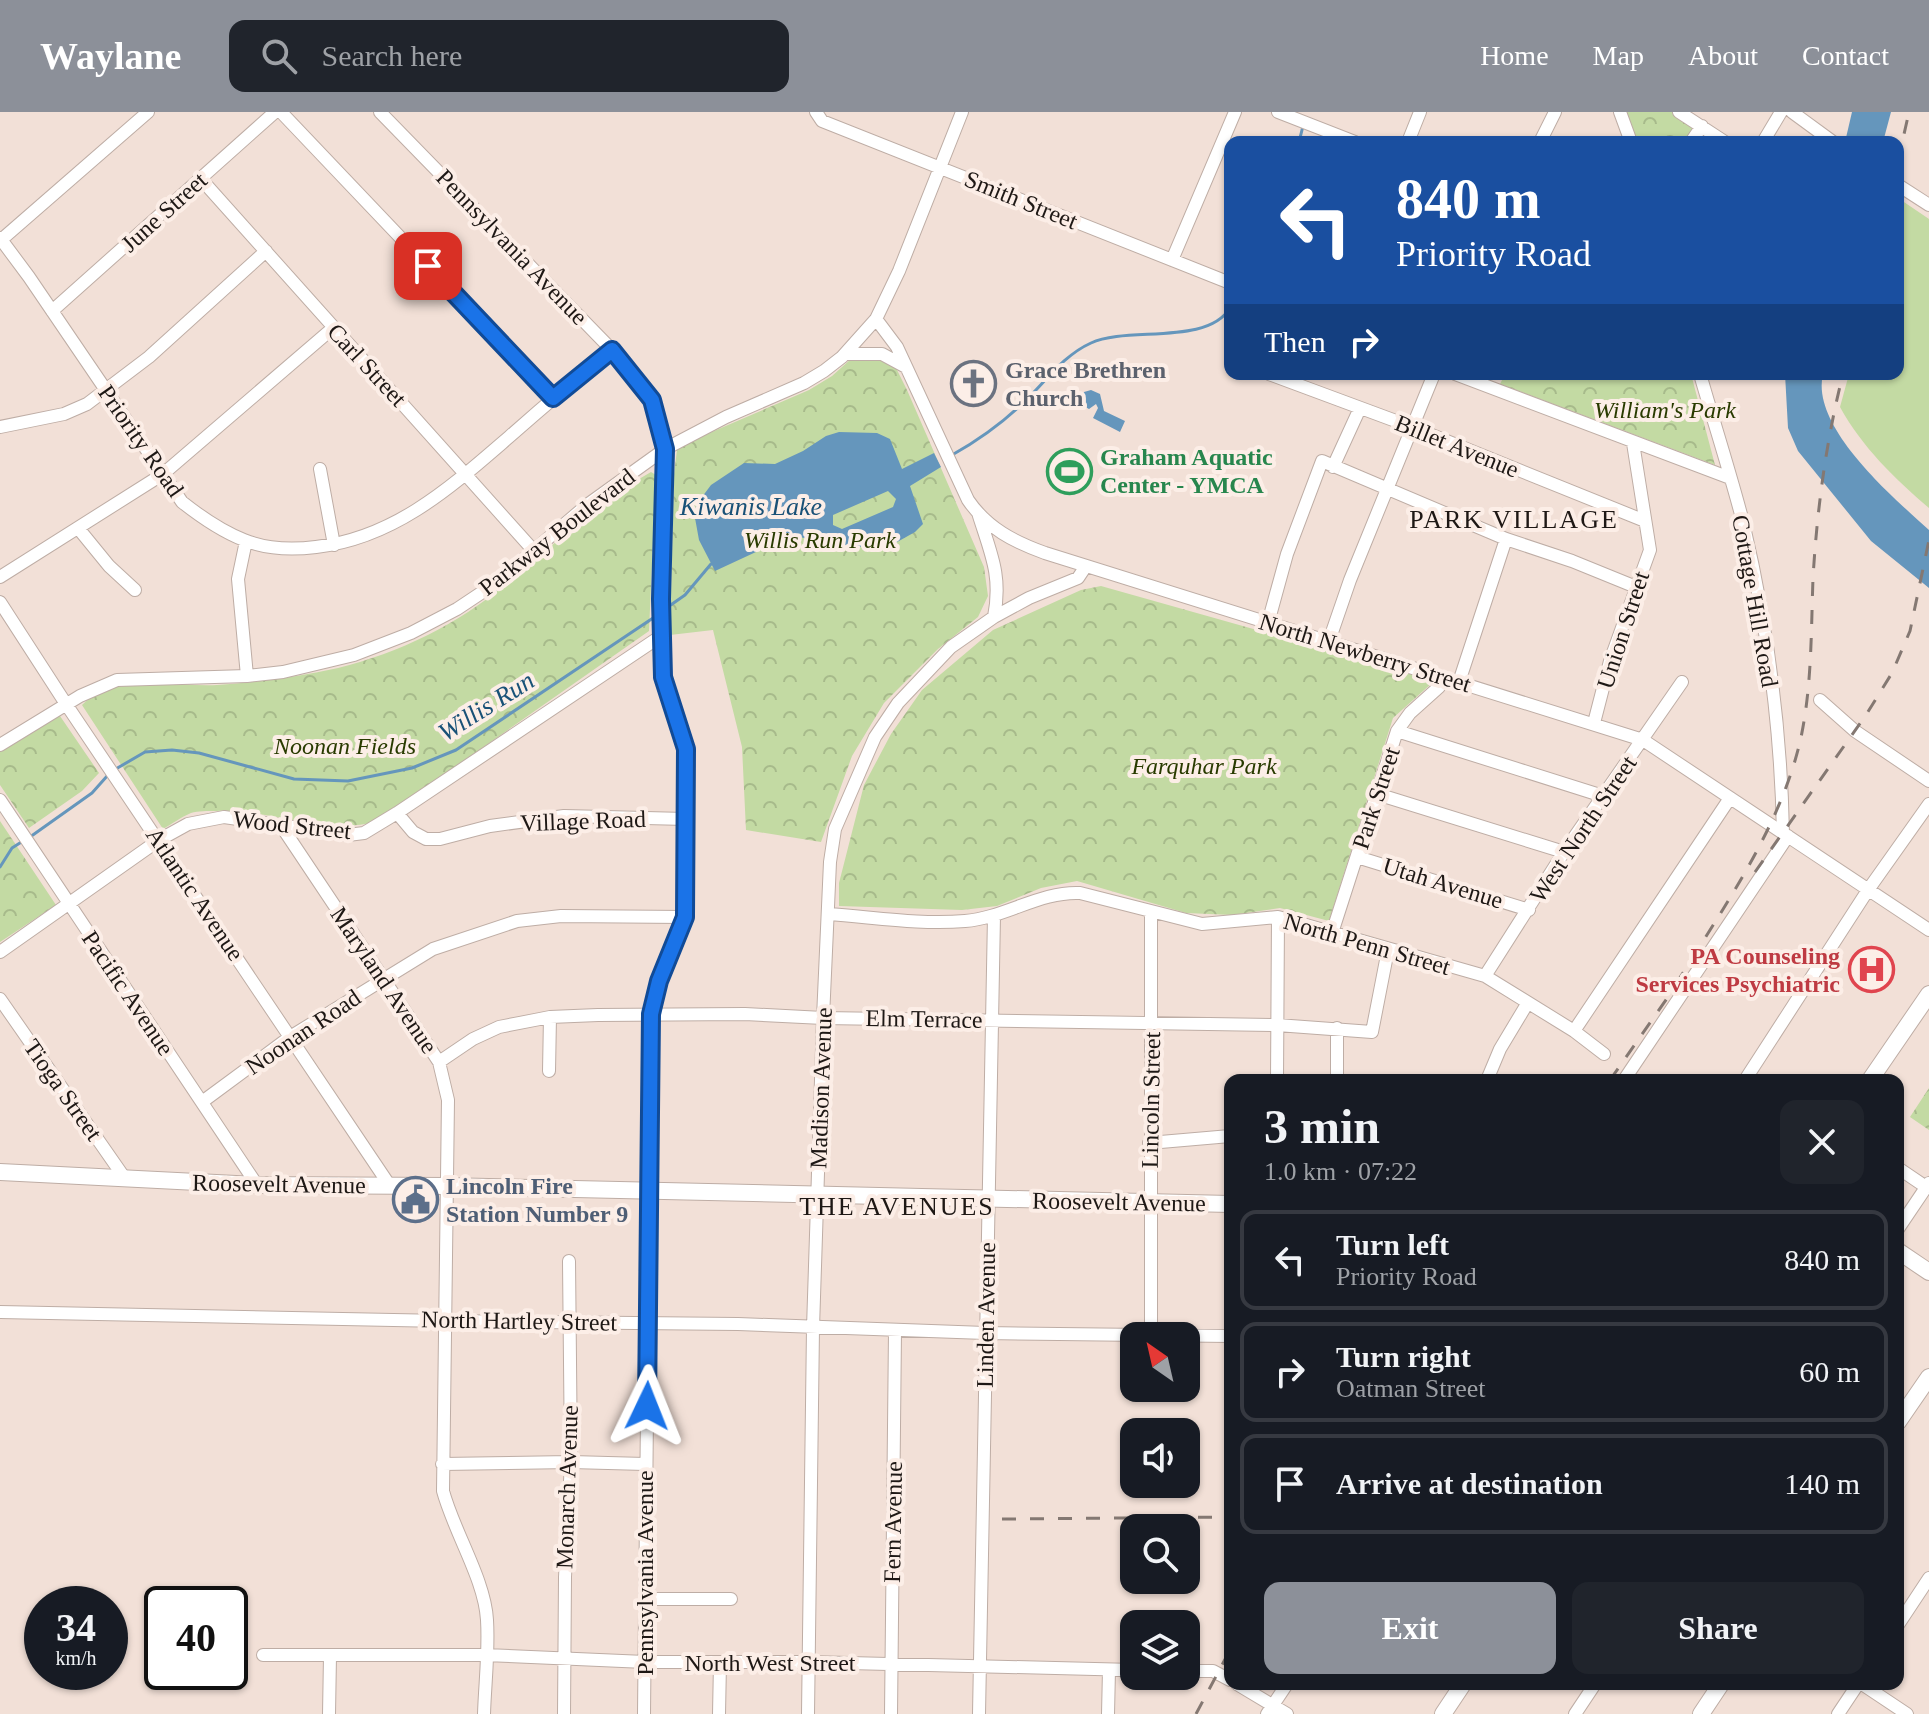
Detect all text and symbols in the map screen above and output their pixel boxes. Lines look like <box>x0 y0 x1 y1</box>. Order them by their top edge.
search box <box>229 20 789 92</box>
icon: search <box>257 34 301 78</box>
text: Waylane <box>40 35 181 77</box>
text: Search here <box>321 39 462 72</box>
text: Home <box>1480 40 1549 71</box>
text: Map <box>1593 40 1644 71</box>
text: About <box>1688 40 1758 71</box>
text: Contact <box>1802 40 1889 71</box>
street label: Pennsylvania Avenue <box>431 164 593 330</box>
street label: Smith Street <box>961 166 1081 235</box>
street label: June Street <box>116 167 212 257</box>
icon: left <box>1264 168 1368 272</box>
text: 840 m <box>1396 168 1541 230</box>
pin <box>394 232 462 300</box>
text: Priority Road <box>1396 234 1591 274</box>
icon: arrive <box>406 244 450 288</box>
street label: Carl Street <box>322 318 412 412</box>
icon: right <box>1342 320 1386 364</box>
text: Then <box>1264 325 1326 358</box>
place label: Grace Brethren Church <box>1005 357 1166 411</box>
church icon: Grace Brethren Church <box>950 360 998 408</box>
street label: Priority Road <box>93 380 189 502</box>
park label: William's Park <box>1594 397 1736 423</box>
street label: Billet Avenue <box>1391 409 1523 483</box>
place label: Graham Aquatic Center - YMCA <box>1100 444 1273 498</box>
sports icon: Graham Aquatic Center - YMCA <box>1045 447 1093 495</box>
street label: Parkway Boulevard <box>474 463 640 601</box>
water label: Kiwanis Lake <box>679 492 822 521</box>
district label: PARK VILLAGE <box>1409 505 1619 534</box>
street label: Cottage Hill Road <box>1727 513 1783 689</box>
park label: Willis Run Park <box>744 527 896 553</box>
street label: Union Street <box>1592 568 1654 692</box>
street label: North Newberry Street <box>1256 608 1474 698</box>
water label: Willis Run <box>433 666 540 747</box>
park label: Noonan Fields <box>273 733 416 759</box>
street label: Park Street <box>1347 743 1405 852</box>
street label: West North Street <box>1524 750 1642 907</box>
park label: Farquhar Park <box>1130 753 1277 779</box>
street label: Wood Street <box>232 806 353 844</box>
street label: Village Road <box>520 806 646 836</box>
street label: Atlantic Avenue <box>141 823 249 965</box>
street label: Utah Avenue <box>1380 852 1506 914</box>
street label: Maryland Avenue <box>325 902 443 1058</box>
street label: North Penn Street <box>1281 908 1454 980</box>
street label: Pacific Avenue <box>77 926 179 1060</box>
place label: PA Counseling Services Psychiatric <box>1635 943 1840 997</box>
hospital icon: PA Counseling Services Psychiatric <box>1847 946 1895 994</box>
street label: Noonan Road <box>241 984 365 1080</box>
street label: Elm Terrace <box>865 1005 983 1033</box>
street label: Madison Avenue <box>805 1007 837 1169</box>
street label: Lincoln Street <box>1137 1031 1165 1169</box>
street label: Tioga Street <box>19 1035 107 1146</box>
text: 3 min <box>1264 1100 1380 1153</box>
button: close <box>1780 1100 1864 1184</box>
text: 1.0 km · 07:22 <box>1264 1157 1417 1186</box>
street label: Roosevelt Avenue <box>192 1169 366 1199</box>
place label: Lincoln Fire Station Number 9 <box>446 1173 628 1227</box>
public building icon: Lincoln Fire Station Number 9 <box>391 1176 439 1224</box>
street label: Roosevelt Avenue <box>1032 1187 1206 1217</box>
district label: THE AVENUES <box>799 1192 995 1221</box>
text: Turn left <box>1336 1228 1449 1261</box>
icon: left <box>1268 1238 1312 1282</box>
street label: Linden Avenue <box>972 1242 1000 1388</box>
text: 840 m <box>1784 1243 1860 1276</box>
text: Priority Road <box>1336 1262 1477 1291</box>
street label: North Hartley Street <box>421 1306 618 1336</box>
north arrow <box>1120 1322 1200 1402</box>
map controls <box>1120 1322 1200 1690</box>
text: Turn right <box>1336 1340 1471 1373</box>
icon: right <box>1268 1350 1312 1394</box>
text: 60 m <box>1799 1355 1860 1388</box>
position arrow <box>605 1364 689 1448</box>
text: Oatman Street <box>1336 1374 1485 1403</box>
street label: Monarch Avenue <box>551 1405 583 1569</box>
button: sound <box>1120 1418 1200 1498</box>
street label: Fern Avenue <box>879 1461 907 1583</box>
icon: arrive <box>1268 1462 1312 1506</box>
text: Arrive at destination <box>1336 1467 1603 1500</box>
text: 140 m <box>1784 1467 1860 1500</box>
street label: Pennsylvania Avenue <box>632 1470 658 1676</box>
button: search <box>1120 1514 1200 1594</box>
button: Exit <box>1264 1582 1556 1674</box>
button: Share <box>1572 1582 1864 1674</box>
speed limit sign: 40 <box>144 1586 248 1690</box>
text: 34 <box>56 1605 96 1650</box>
button: layers <box>1120 1610 1200 1690</box>
text: km/h <box>55 1647 97 1669</box>
street label: North West Street <box>685 1650 856 1676</box>

